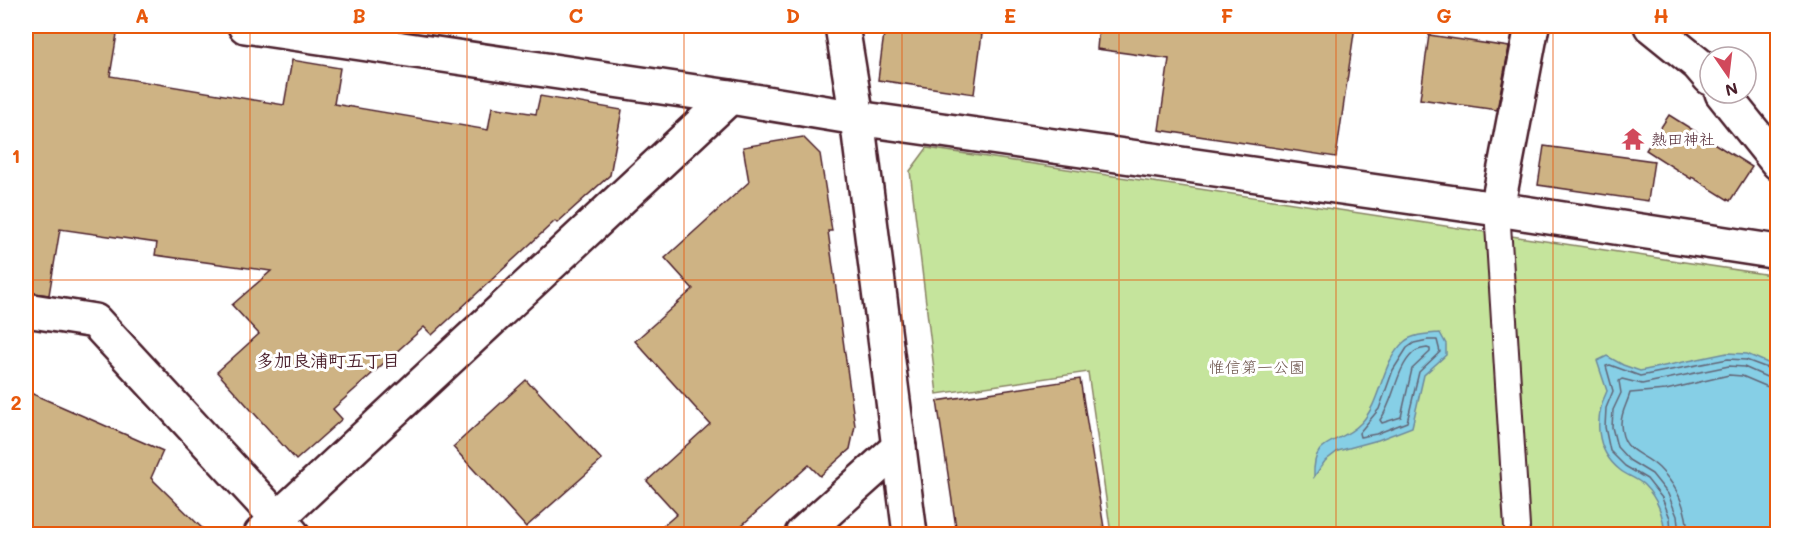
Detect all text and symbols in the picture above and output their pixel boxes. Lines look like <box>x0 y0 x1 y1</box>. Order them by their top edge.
text: A <box>135 2 149 28</box>
text: B <box>352 2 366 28</box>
text: C <box>569 2 584 28</box>
text: D <box>786 2 800 28</box>
text: E <box>1004 2 1016 28</box>
text: F <box>1221 2 1234 28</box>
text: G <box>1436 2 1452 28</box>
text: H <box>1653 2 1669 28</box>
north arrow <box>1698 45 1758 105</box>
text: N <box>1723 78 1740 102</box>
temple icon: 熱田神社 <box>1620 126 1646 152</box>
place label: 熱田神社 <box>1651 128 1715 149</box>
text: 1 <box>12 142 20 168</box>
district label: 多加良浦町五丁目 <box>256 348 400 372</box>
park label: 惟信第一公園 <box>1209 356 1305 377</box>
text: 2 <box>10 389 22 415</box>

